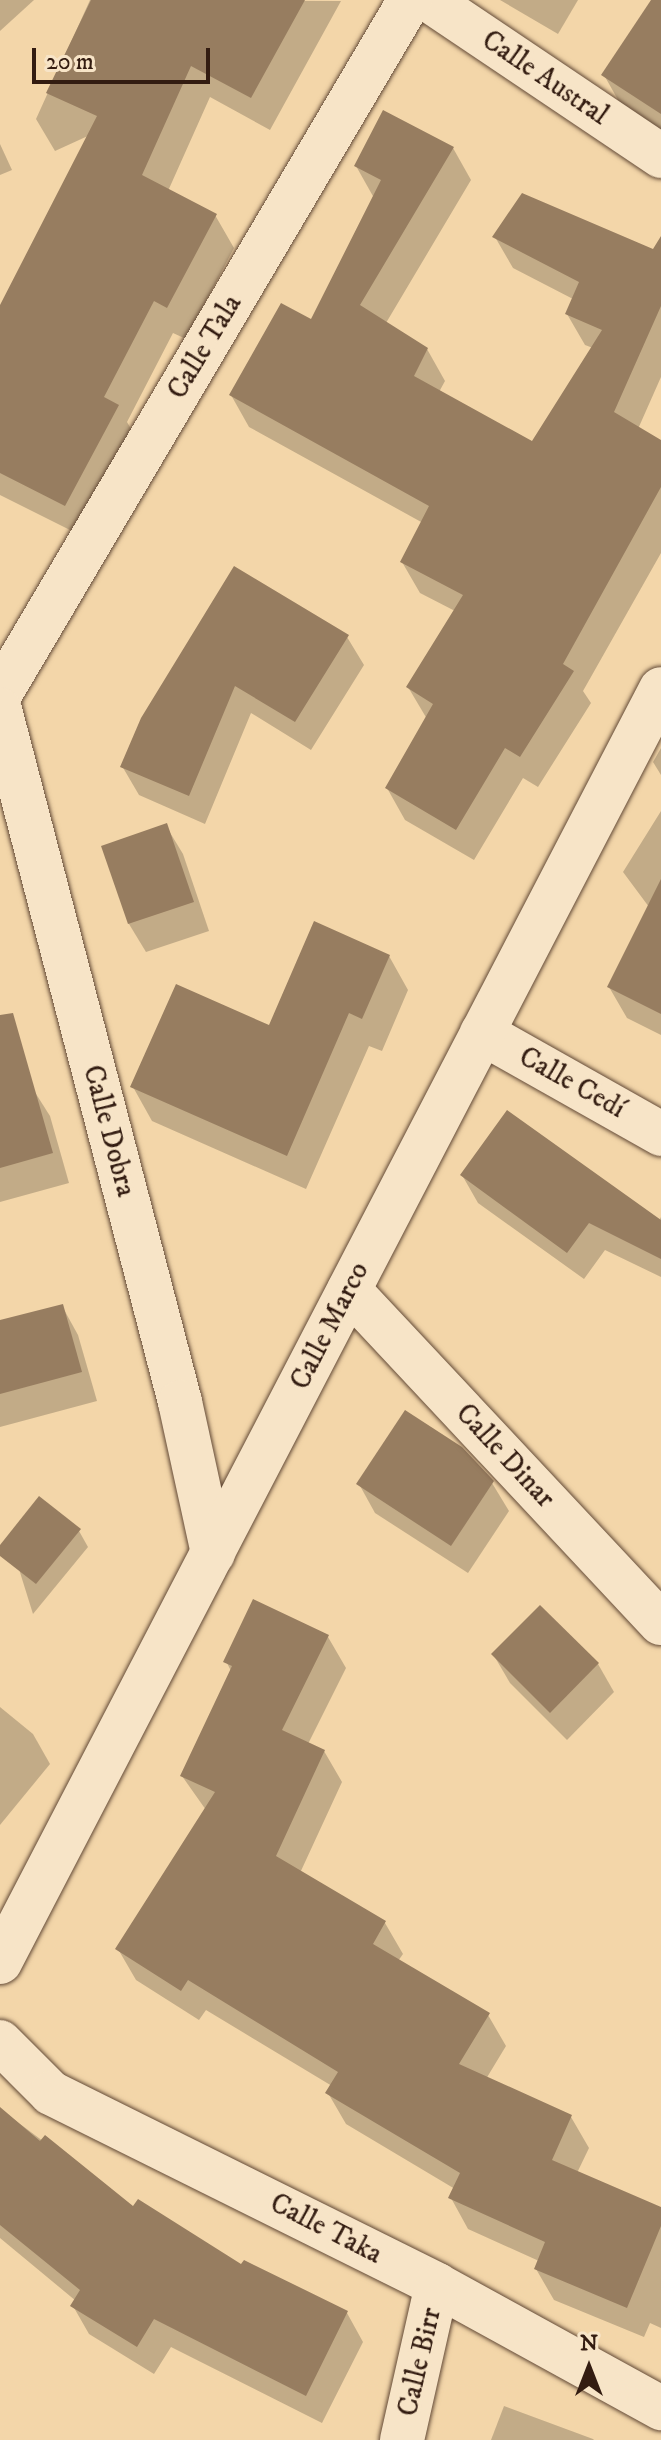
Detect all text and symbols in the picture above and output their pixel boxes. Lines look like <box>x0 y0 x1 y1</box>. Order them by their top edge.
street label: Calle Austral <box>475 23 615 133</box>
scale bar <box>36 32 214 82</box>
text: 20 m <box>46 47 94 77</box>
street label: Calle Tala <box>161 289 249 405</box>
street label: Calle Cedí <box>513 1040 631 1126</box>
street label: Calle Dobra <box>75 1062 143 1200</box>
street label: Calle Marco <box>284 1257 376 1395</box>
street label: Calle Dinar <box>448 1397 562 1515</box>
street label: Calle Taka <box>264 2187 388 2271</box>
street label: Calle Birr <box>391 2304 449 2420</box>
north arrow <box>549 2328 629 2408</box>
text: N <box>580 2330 598 2357</box>

